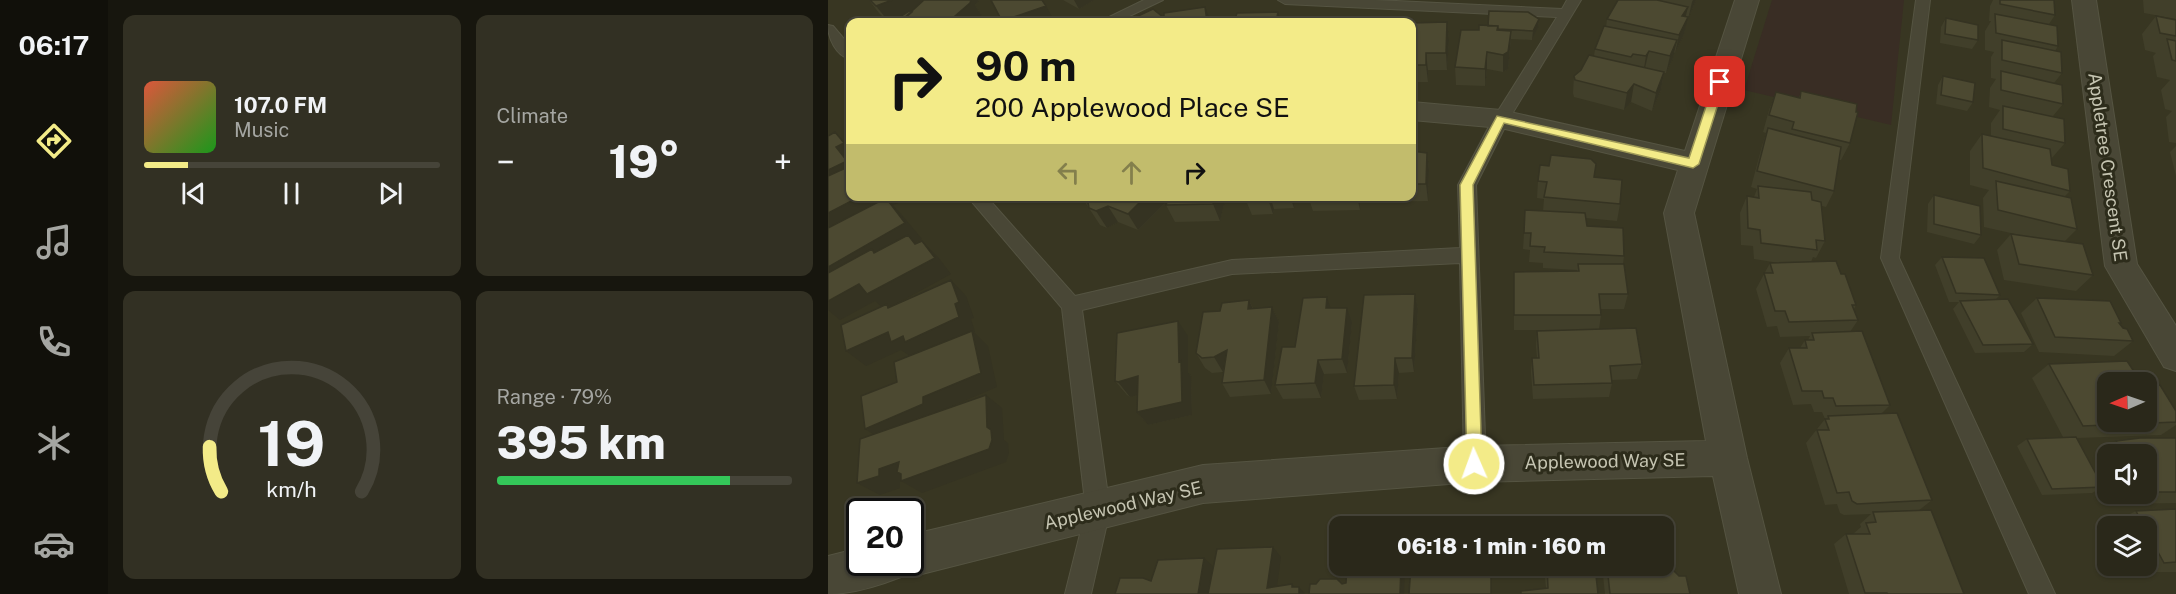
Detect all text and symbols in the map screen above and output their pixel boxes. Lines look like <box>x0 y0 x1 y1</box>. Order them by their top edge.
text: 06:17 <box>19 29 89 61</box>
text: 90 m <box>975 41 1077 90</box>
icon: right <box>876 42 954 120</box>
pin <box>1694 56 1745 107</box>
icon: arrive <box>1703 65 1736 98</box>
street label: Appletree Crescent SE <box>2084 71 2132 263</box>
text: 200 Applewood Place SE <box>975 91 1290 123</box>
text: 107.0 FM <box>234 92 327 118</box>
text: Climate <box>497 104 568 128</box>
text: Music <box>234 118 289 142</box>
icon: directions <box>33 120 75 162</box>
text: 19° <box>608 135 680 188</box>
text: − <box>497 143 515 181</box>
text: + <box>774 143 792 181</box>
icon: left <box>1052 156 1085 189</box>
icon: ahead <box>1115 156 1148 189</box>
icon: right <box>1178 156 1211 189</box>
icon: previous <box>177 177 210 210</box>
icon: pause <box>275 177 308 210</box>
icon: next <box>374 177 407 210</box>
icon: music <box>33 221 75 263</box>
icon: phone <box>33 321 75 363</box>
north arrow <box>2097 372 2157 432</box>
map controls <box>2097 372 2157 576</box>
text: Range · 79% <box>497 385 612 409</box>
text: 19 <box>258 407 326 480</box>
text: 395 km <box>497 416 666 469</box>
icon: climate <box>33 422 75 464</box>
position arrow <box>1442 432 1506 496</box>
button: sound <box>2097 444 2157 504</box>
street label: Applewood Way SE <box>1524 449 1686 473</box>
text: km/h <box>267 477 317 502</box>
street label: Applewood Way SE <box>1042 477 1204 533</box>
speed limit sign: 20 <box>846 498 924 576</box>
button: layers <box>2097 516 2157 576</box>
icon: car <box>33 523 75 565</box>
text: 06:18 · 1 min · 160 m <box>1397 533 1606 559</box>

